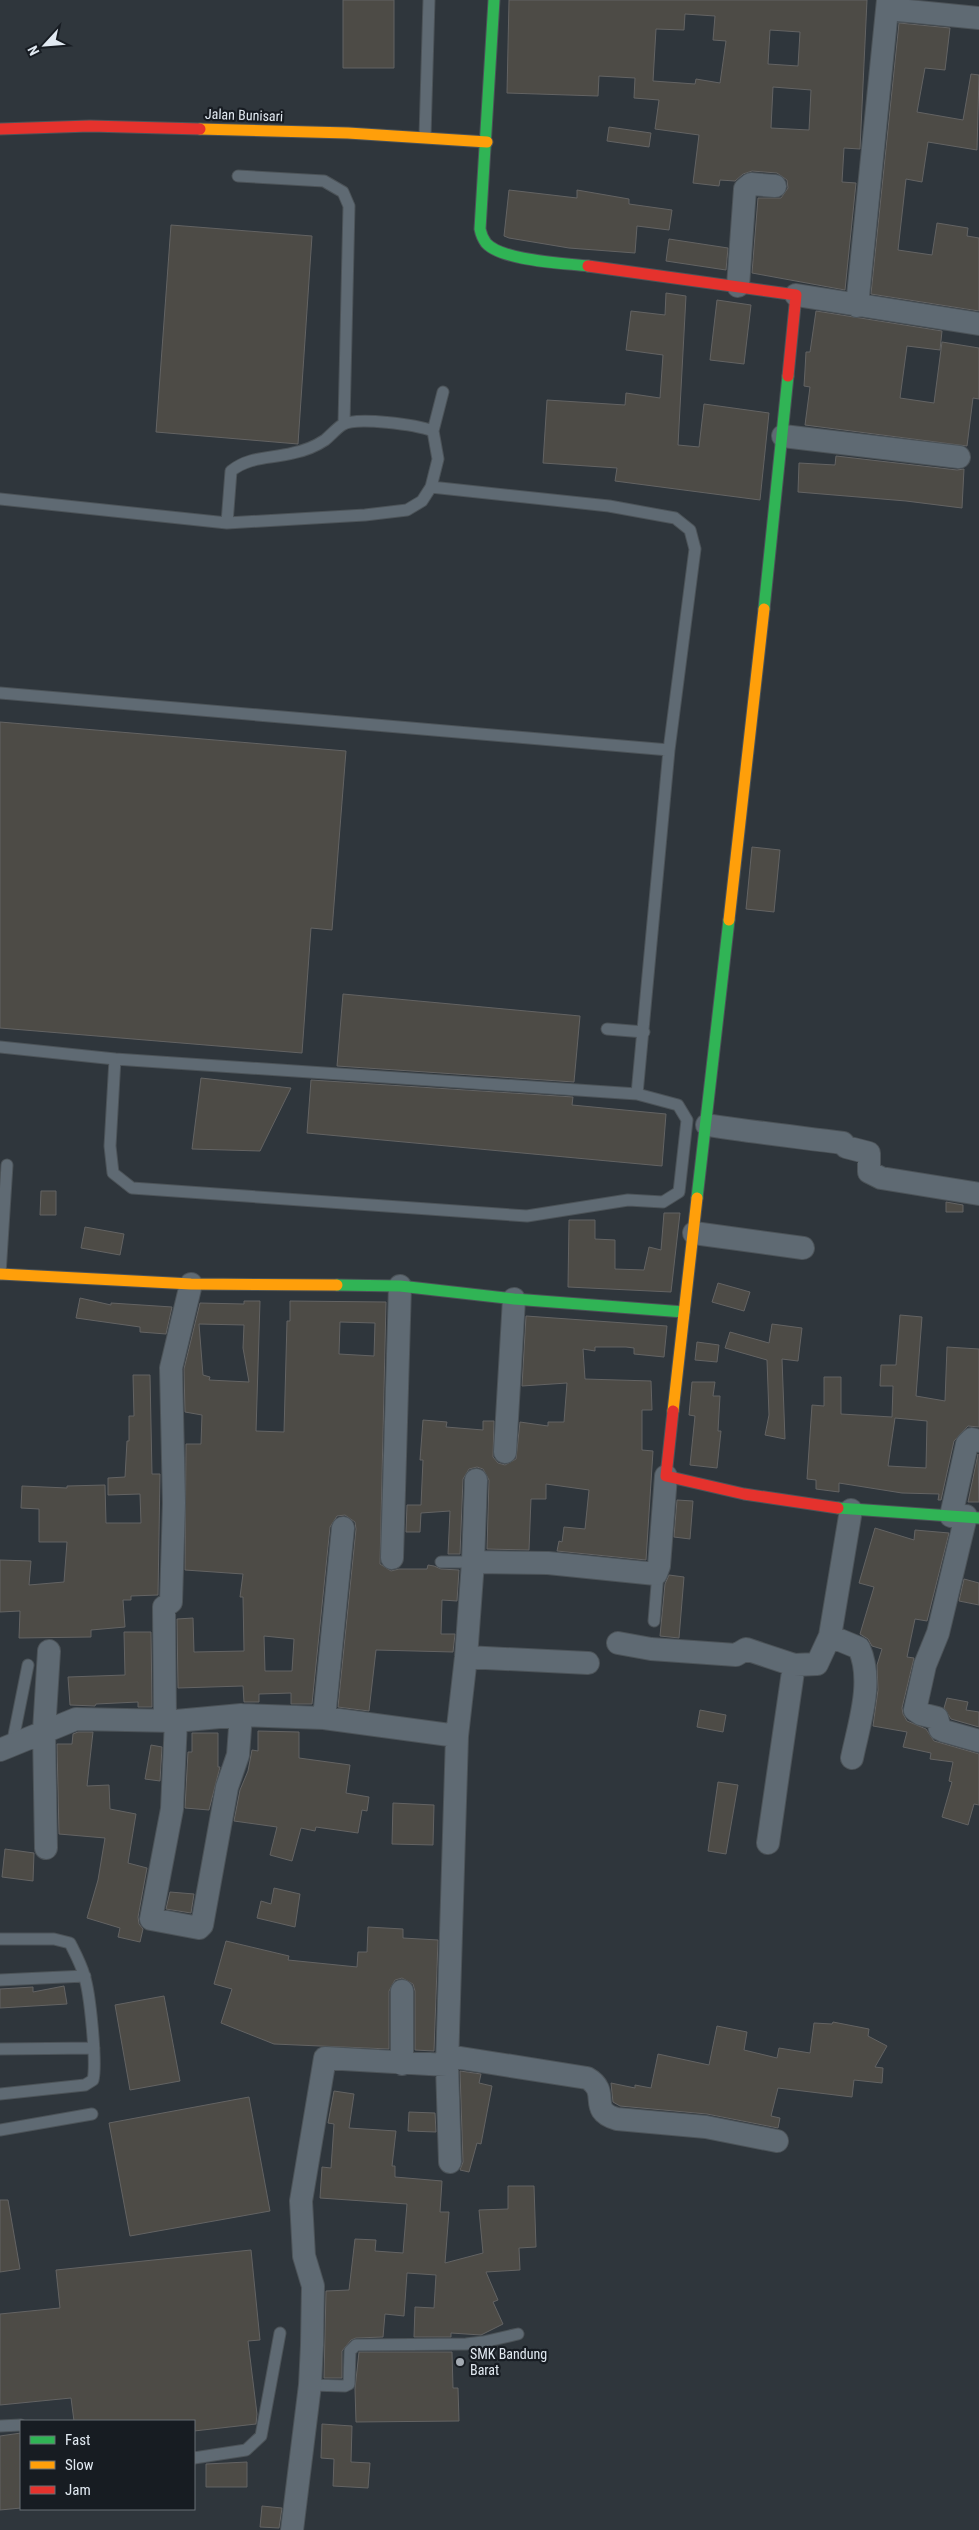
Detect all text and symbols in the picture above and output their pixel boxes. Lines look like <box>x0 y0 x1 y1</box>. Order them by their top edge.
north arrow <box>20 20 70 70</box>
text: N <box>24 43 42 58</box>
street label: Jalan Bunisari <box>205 106 283 124</box>
place label: SMK Bandung Barat <box>470 2346 547 2378</box>
marker: SMK Bandung Barat <box>454 2356 466 2368</box>
legend <box>20 2420 195 2510</box>
text: Fast <box>65 2431 90 2449</box>
text: Slow <box>65 2456 94 2474</box>
text: Jam <box>65 2481 91 2499</box>

